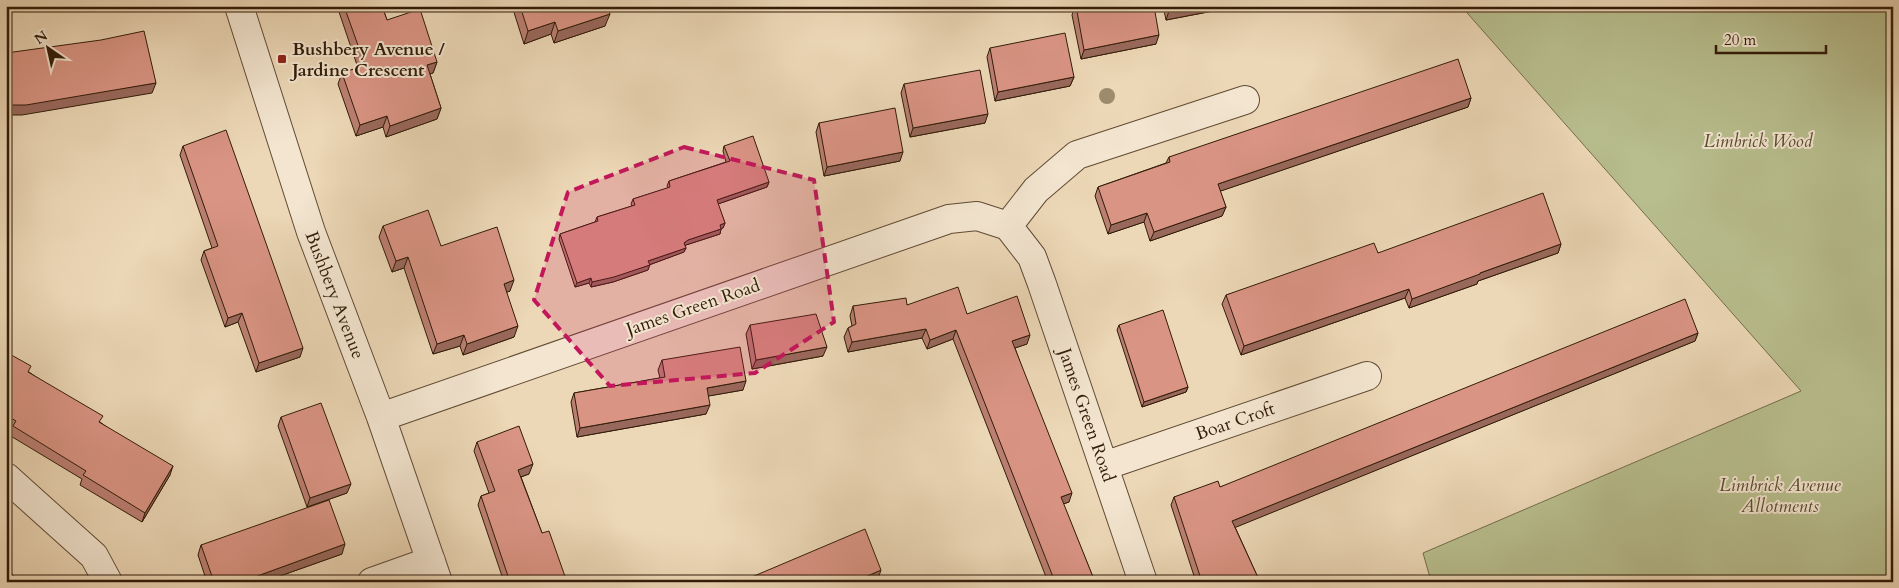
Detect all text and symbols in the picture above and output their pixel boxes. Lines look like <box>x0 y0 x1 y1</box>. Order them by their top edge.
north arrow <box>22 22 72 72</box>
scale bar <box>1716 22 1826 54</box>
text: N <box>31 26 51 49</box>
text: 20 m <box>1724 30 1756 50</box>
place label: Bushbery Avenue / Jardine Crescent <box>289 37 446 83</box>
marker: Bushbery Avenue / Jardine Crescent <box>276 53 288 65</box>
park label: Limbrick Wood <box>1704 129 1814 154</box>
street label: Bushbery Avenue <box>299 228 370 363</box>
street label: James Green Road <box>620 273 764 343</box>
street label: James Green Road <box>1051 342 1121 486</box>
street label: Boar Croft <box>1192 396 1278 447</box>
park label: Limbrick Avenue Allotments <box>1719 473 1842 519</box>

